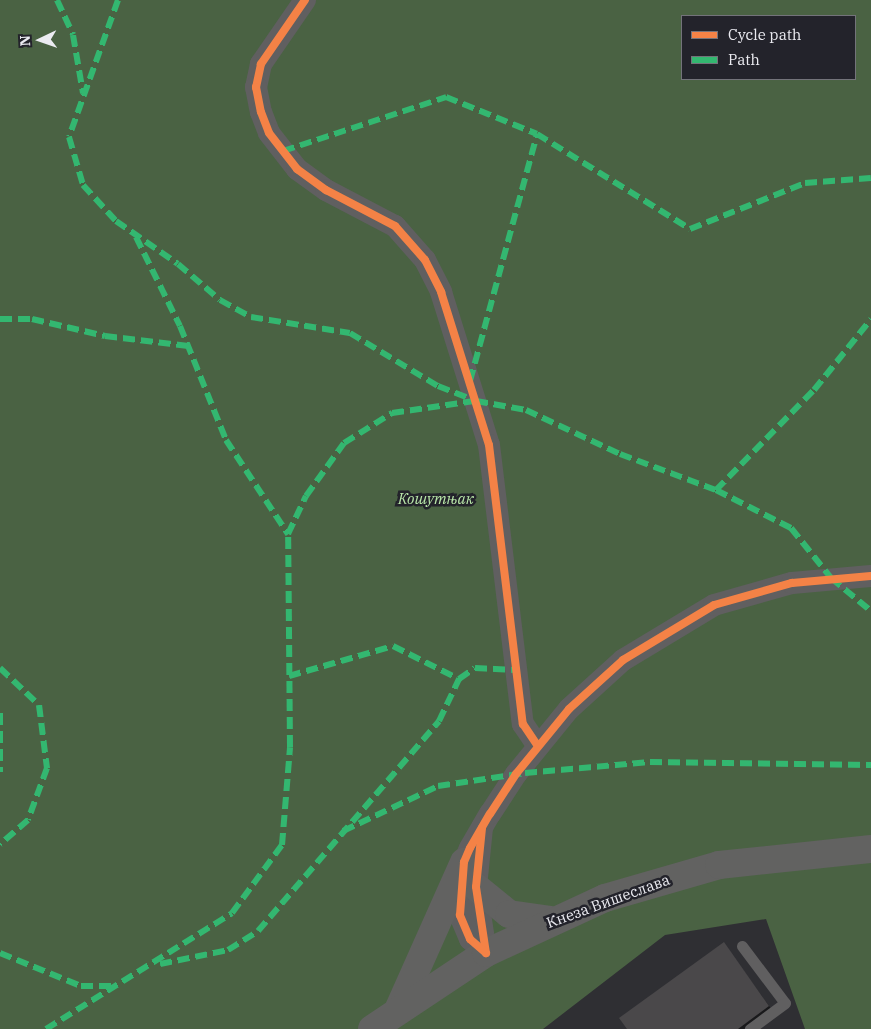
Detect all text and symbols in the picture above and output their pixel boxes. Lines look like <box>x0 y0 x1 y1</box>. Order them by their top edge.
north arrow <box>15 15 65 65</box>
legend <box>681 15 856 80</box>
text: Cycle path <box>728 25 801 44</box>
text: N <box>16 35 34 47</box>
text: Path <box>728 50 760 69</box>
park label: Кошутњак <box>398 490 474 508</box>
street label: Кнеза Вишеслава <box>544 870 672 932</box>

